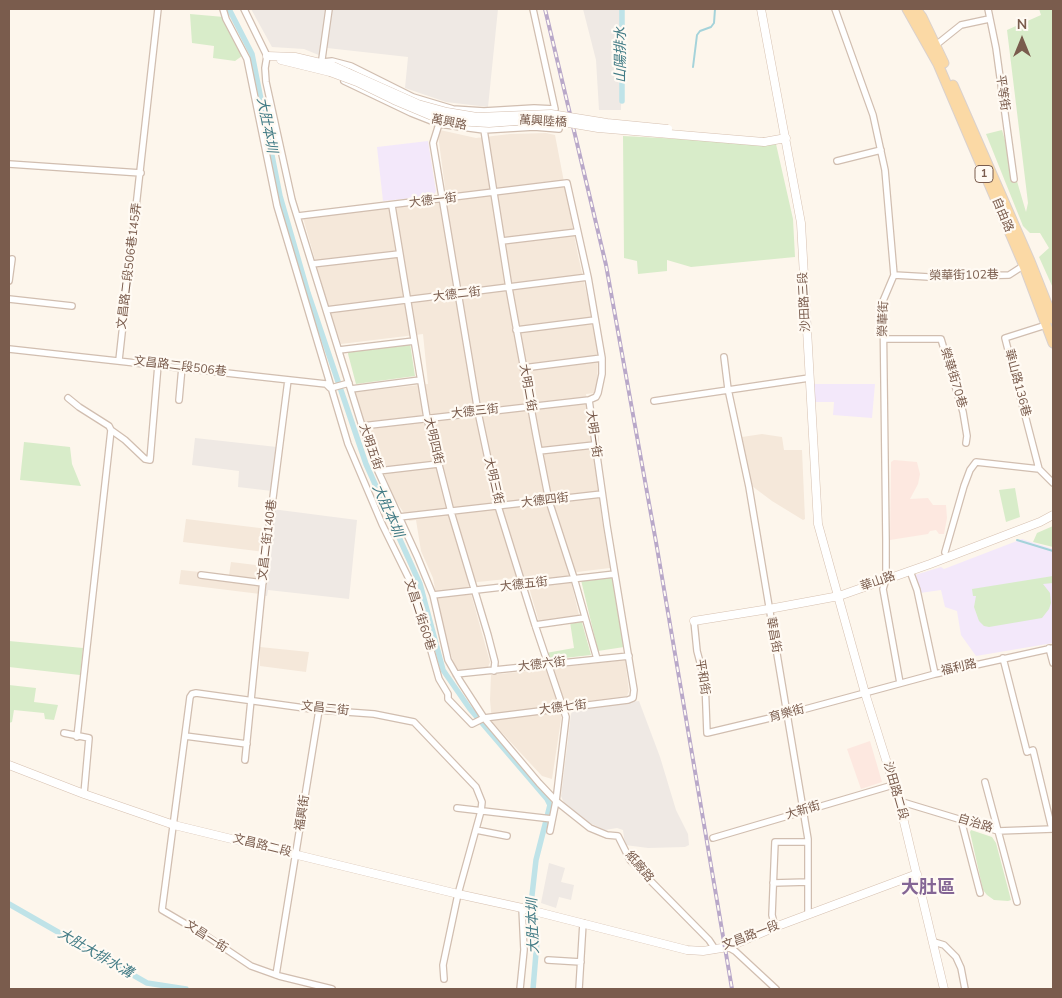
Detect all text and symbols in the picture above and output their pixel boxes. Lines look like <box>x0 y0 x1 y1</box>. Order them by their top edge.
north arrow <box>997 15 1047 65</box>
text: N <box>1017 15 1027 34</box>
water label: 山陽排水 <box>614 27 630 83</box>
street label: 平等街 <box>992 74 1012 112</box>
water label: 大肚本圳 <box>252 96 280 154</box>
street label: 萬興路 <box>430 112 468 134</box>
street label: 萬興陸橋 <box>519 114 567 130</box>
road number: 1 <box>975 165 993 182</box>
street label: 大德一街 <box>408 191 458 211</box>
street label: 自由路 <box>988 196 1016 234</box>
street label: 文昌路二段506巷145弄 <box>115 202 145 330</box>
street label: 榮華街102巷 <box>929 268 999 284</box>
street label: 沙田路三段 <box>796 272 814 332</box>
street label: 大德二街 <box>432 285 482 305</box>
street label: 榮華街 <box>876 301 892 337</box>
street label: 榮華街70巷 <box>937 346 969 410</box>
street label: 華山路136巷 <box>1001 348 1033 418</box>
street label: 文昌路二段506巷 <box>133 354 227 380</box>
street label: 大明二街 <box>516 363 538 413</box>
street label: 大德三街 <box>450 402 500 422</box>
street label: 大明一街 <box>583 409 603 459</box>
street label: 大明四街 <box>421 416 445 466</box>
street label: 大明五街 <box>355 422 385 472</box>
street label: 大明三街 <box>481 456 505 506</box>
water label: 大肚本圳 <box>368 482 406 540</box>
street label: 大德四街 <box>520 491 570 511</box>
street label: 文昌二街140巷 <box>256 499 280 581</box>
street label: 華山路 <box>859 569 897 595</box>
street label: 大德五街 <box>499 575 549 595</box>
street label: 文昌二街60巷 <box>401 577 437 653</box>
street label: 華昌街 <box>763 616 783 654</box>
street label: 大德六街 <box>517 655 567 675</box>
street label: 福利路 <box>940 657 978 679</box>
street label: 平和街 <box>692 658 712 696</box>
street label: 大德七街 <box>538 698 588 718</box>
street label: 文昌二街 <box>300 699 350 719</box>
street label: 育樂街 <box>768 702 806 726</box>
street label: 沙田路二段 <box>880 760 910 822</box>
street label: 福興街 <box>293 794 313 832</box>
street label: 大新街 <box>784 799 822 823</box>
street label: 自治路 <box>956 812 994 836</box>
street label: 文昌路二段 <box>231 832 293 860</box>
street label: 紙廠路 <box>622 849 656 885</box>
district label: 大肚區 <box>901 878 955 900</box>
water label: 大肚本圳 <box>525 898 543 954</box>
street label: 文昌一街 <box>182 918 230 956</box>
street label: 文昌路一段 <box>720 919 782 953</box>
water label: 大肚大排水溝 <box>54 926 136 982</box>

